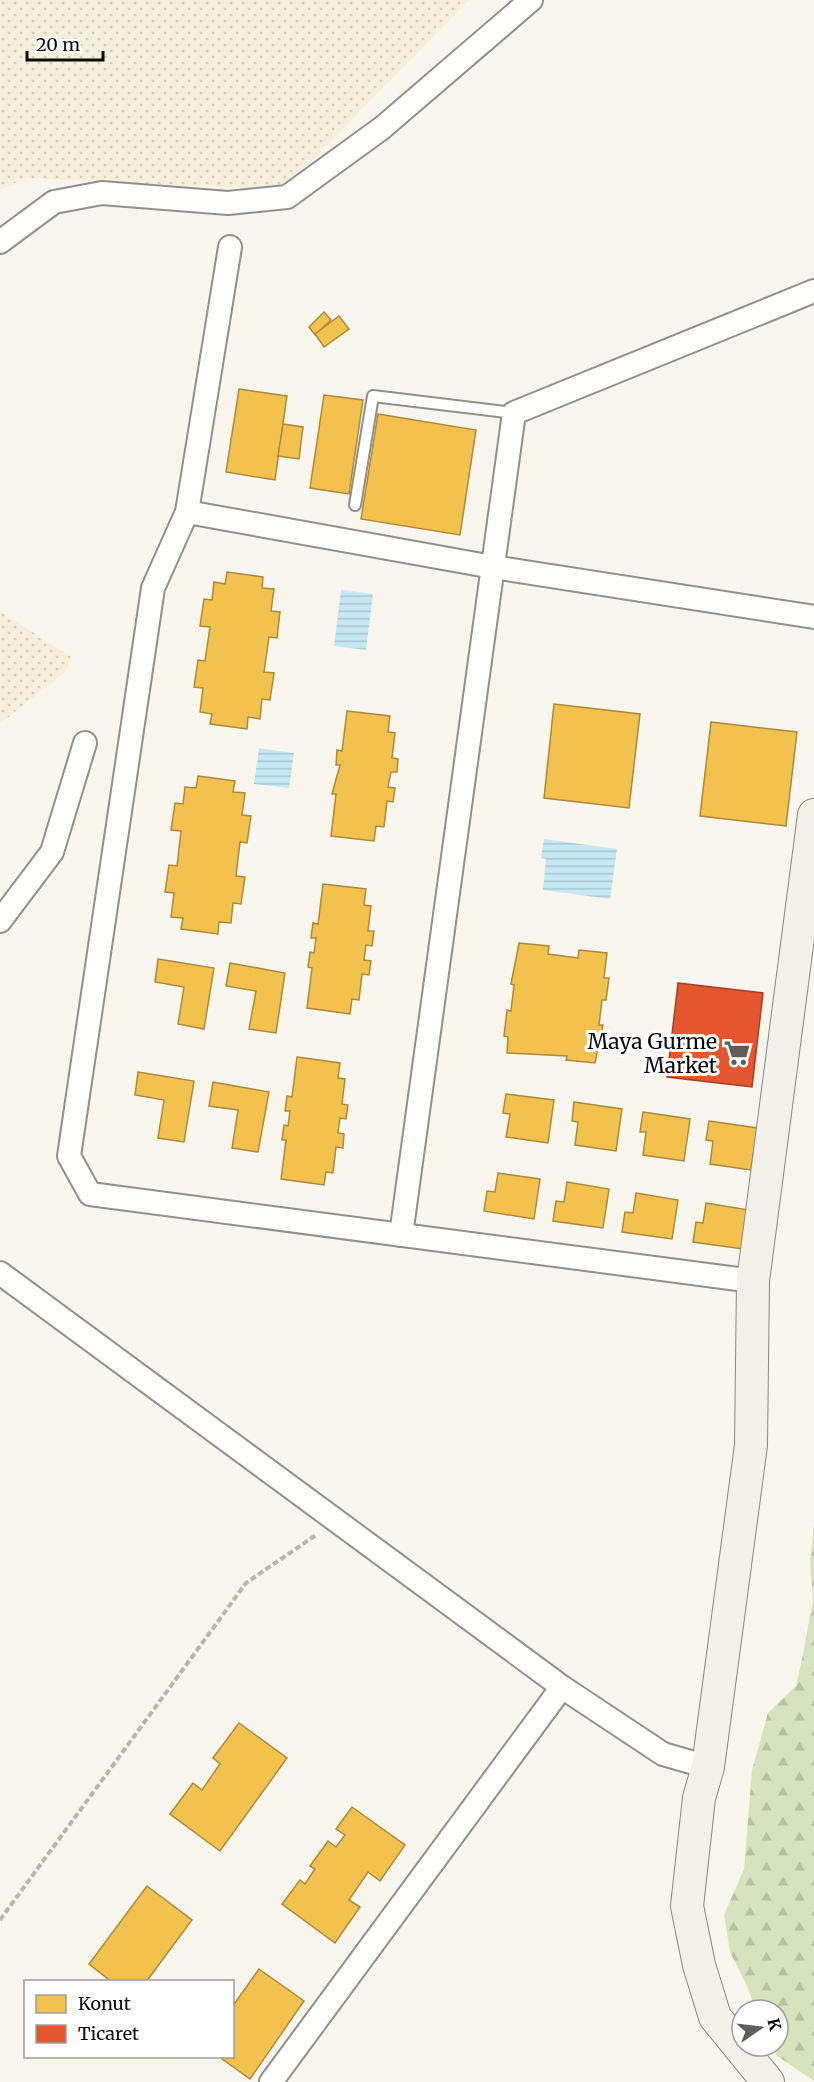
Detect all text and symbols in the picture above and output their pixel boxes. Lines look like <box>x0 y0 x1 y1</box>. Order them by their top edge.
scale bar <box>27 24 104 62</box>
text: 20 m <box>36 33 80 56</box>
place label: Maya Gurme Market <box>588 1028 717 1079</box>
supermarket icon: Maya Gurme Market <box>722 1038 752 1068</box>
legend <box>24 1980 234 2058</box>
text: Konut <box>78 1992 131 2015</box>
north arrow <box>730 1998 790 2058</box>
text: K <box>763 2016 786 2033</box>
text: Ticaret <box>78 2022 139 2045</box>

